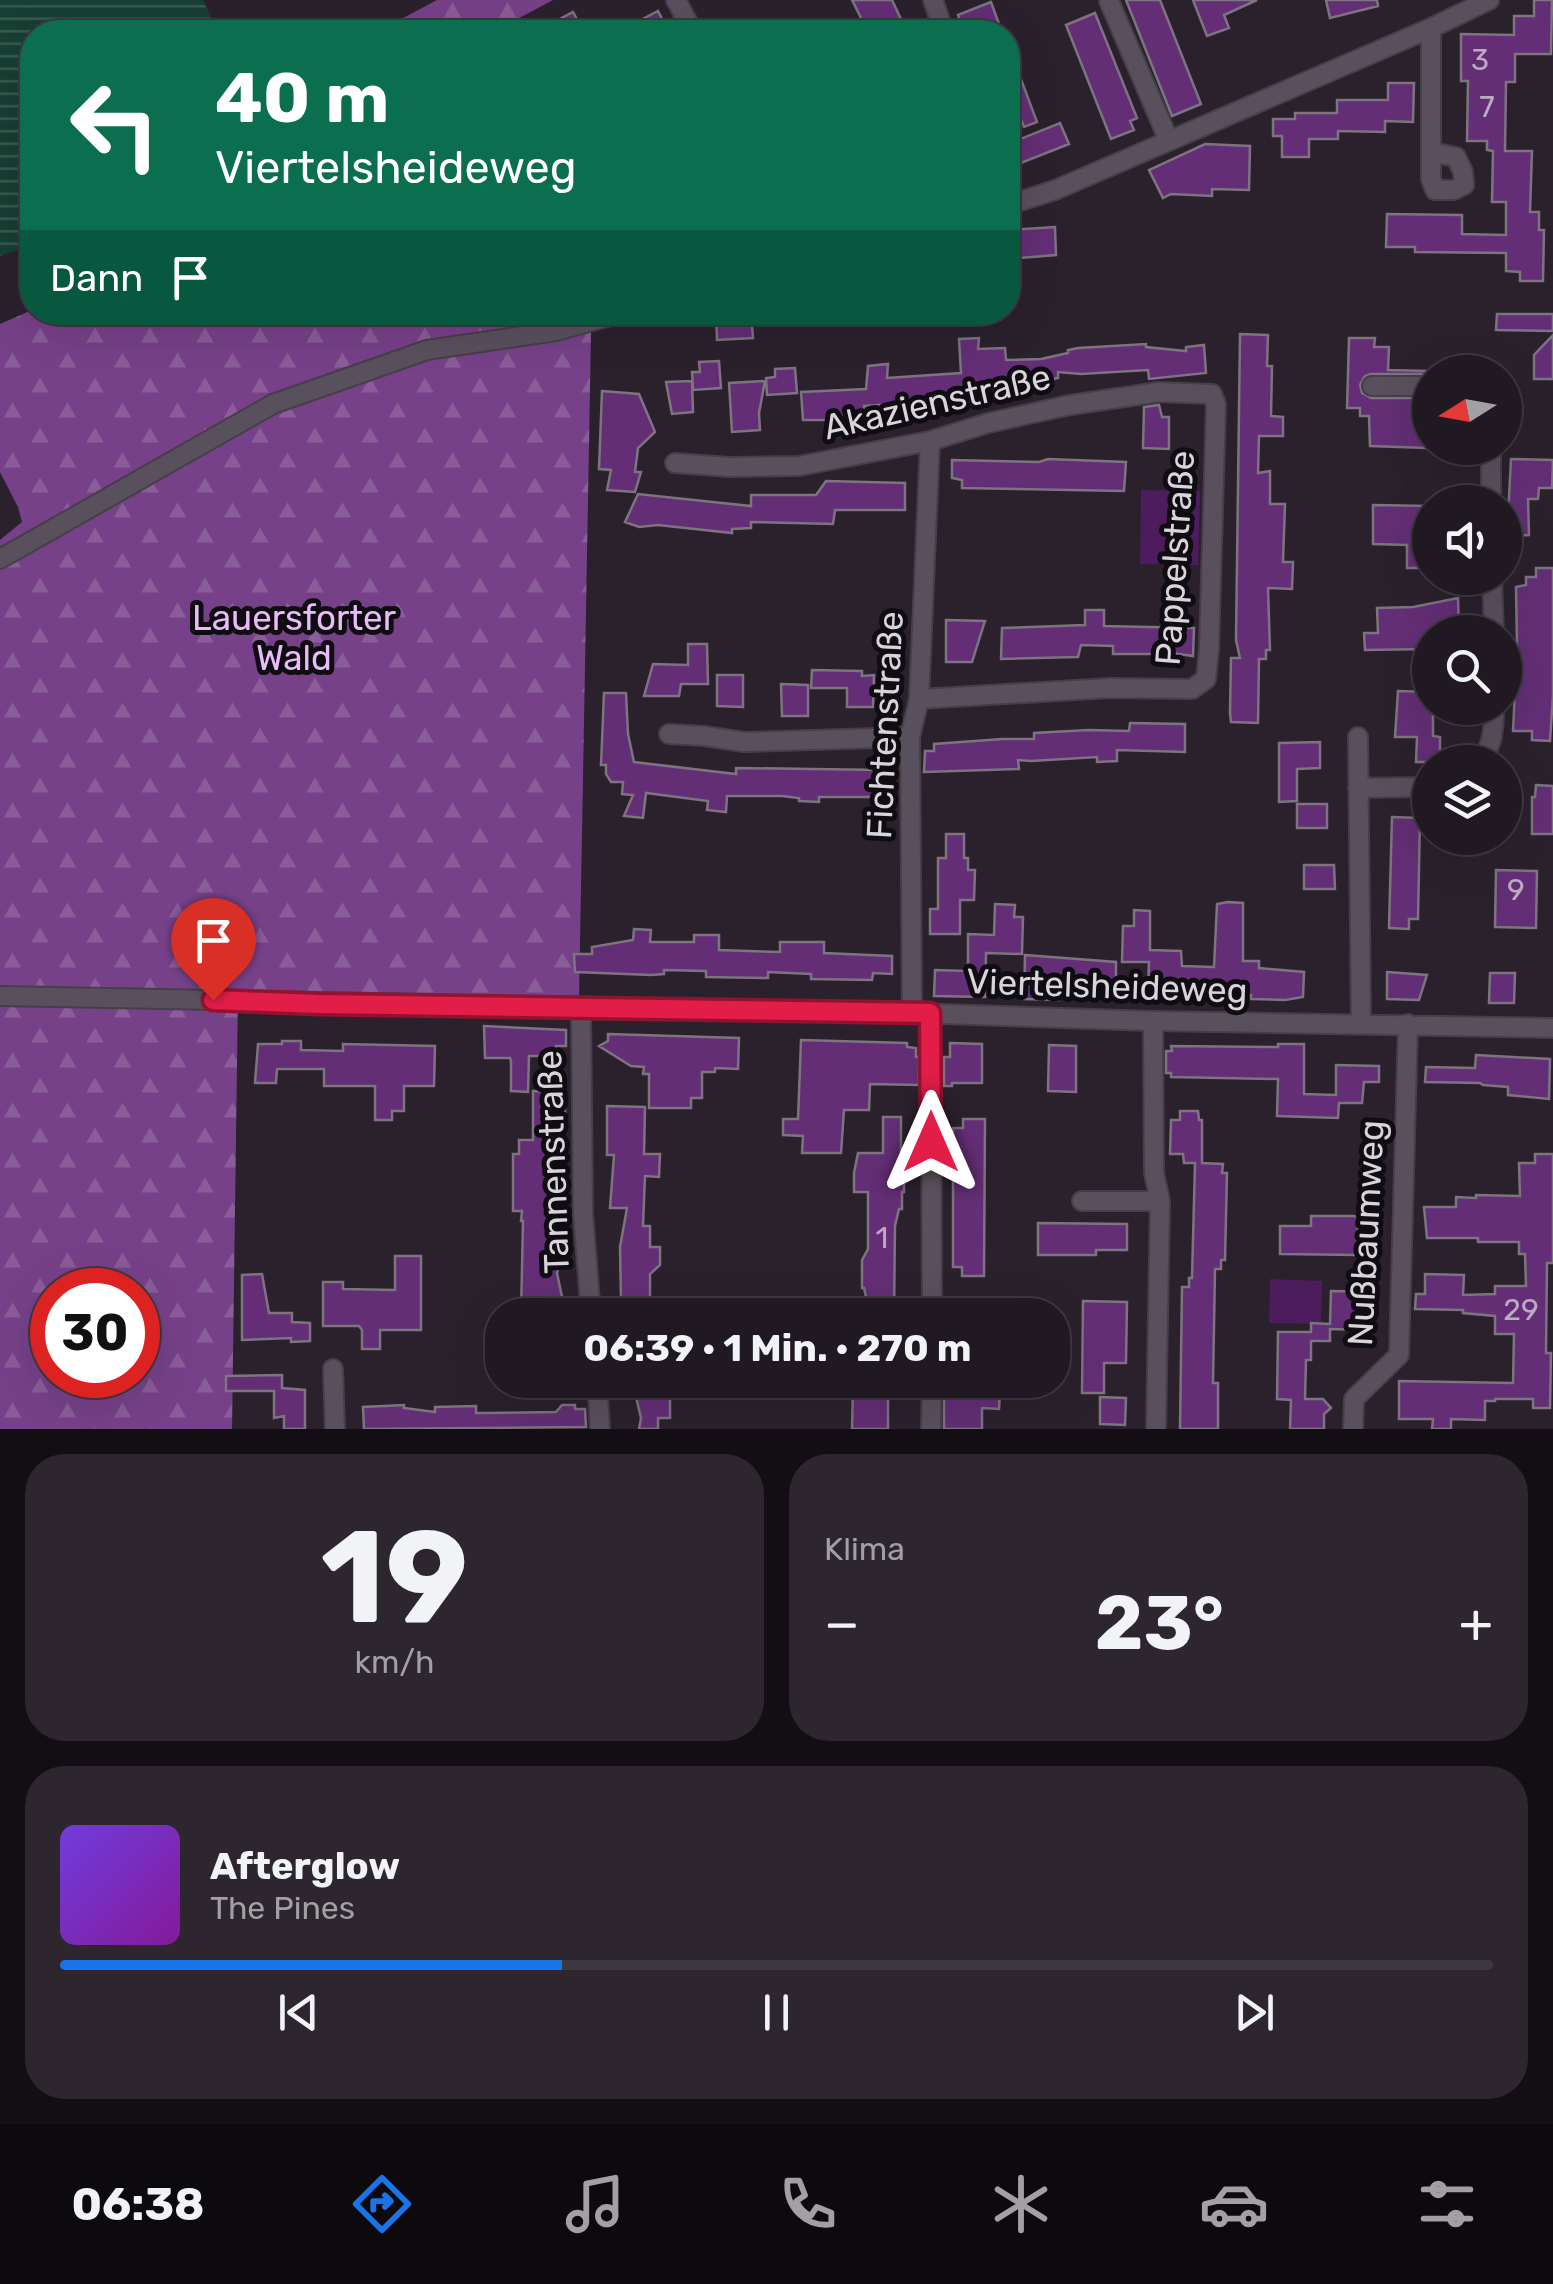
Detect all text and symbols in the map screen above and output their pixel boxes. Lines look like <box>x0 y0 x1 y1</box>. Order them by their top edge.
house number: 3 <box>1471 42 1489 78</box>
text: 40 m <box>215 57 389 140</box>
icon: left <box>50 60 180 190</box>
house number: 7 <box>1479 89 1495 125</box>
text: Viertelsheideweg <box>215 141 577 194</box>
icon: arrive <box>163 250 218 305</box>
text: Dann <box>50 255 143 301</box>
street label: Akazienstraße <box>819 355 1055 449</box>
north arrow <box>1412 355 1522 465</box>
map controls <box>1412 355 1522 855</box>
street label: Pappelstraße <box>1147 449 1203 667</box>
button: sound <box>1412 485 1522 595</box>
park label: Lauersforter Wald <box>192 597 396 679</box>
street label: Fichtenstraße <box>858 610 912 840</box>
button: search <box>1412 615 1522 725</box>
button: layers <box>1412 745 1522 855</box>
house number: 9 <box>1507 872 1525 908</box>
pin <box>171 898 256 1001</box>
icon: arrive <box>186 913 241 968</box>
street label: Viertelsheideweg <box>966 960 1248 1012</box>
street label: Tannenstraße <box>528 1050 578 1274</box>
position arrow <box>879 1090 983 1194</box>
street label: Nußbaumweg <box>1339 1119 1393 1347</box>
house number: 1 <box>876 1220 888 1256</box>
speed limit sign: 30 <box>30 1268 160 1398</box>
house number: 29 <box>1503 1292 1539 1328</box>
text: 06:39 · 1 Min. · 270 m <box>583 1325 972 1371</box>
text: 19 <box>321 1500 468 1655</box>
text: Klima <box>824 1530 905 1568</box>
text: 23° <box>1095 1579 1224 1668</box>
text: − <box>824 1591 860 1656</box>
text: + <box>1459 1591 1493 1656</box>
text: km/h <box>355 1643 434 1681</box>
text: Afterglow <box>210 1843 400 1889</box>
text: The Pines <box>210 1889 355 1927</box>
icon: previous <box>271 1985 326 2040</box>
icon: pause <box>749 1985 804 2040</box>
icon: next <box>1227 1985 1282 2040</box>
icon: directions <box>347 2169 417 2239</box>
icon: music <box>560 2169 630 2239</box>
icon: phone <box>773 2169 843 2239</box>
icon: climate <box>986 2169 1056 2239</box>
icon: car <box>1199 2169 1269 2239</box>
icon: filters <box>1412 2169 1482 2239</box>
text: 06:38 <box>71 2178 205 2231</box>

